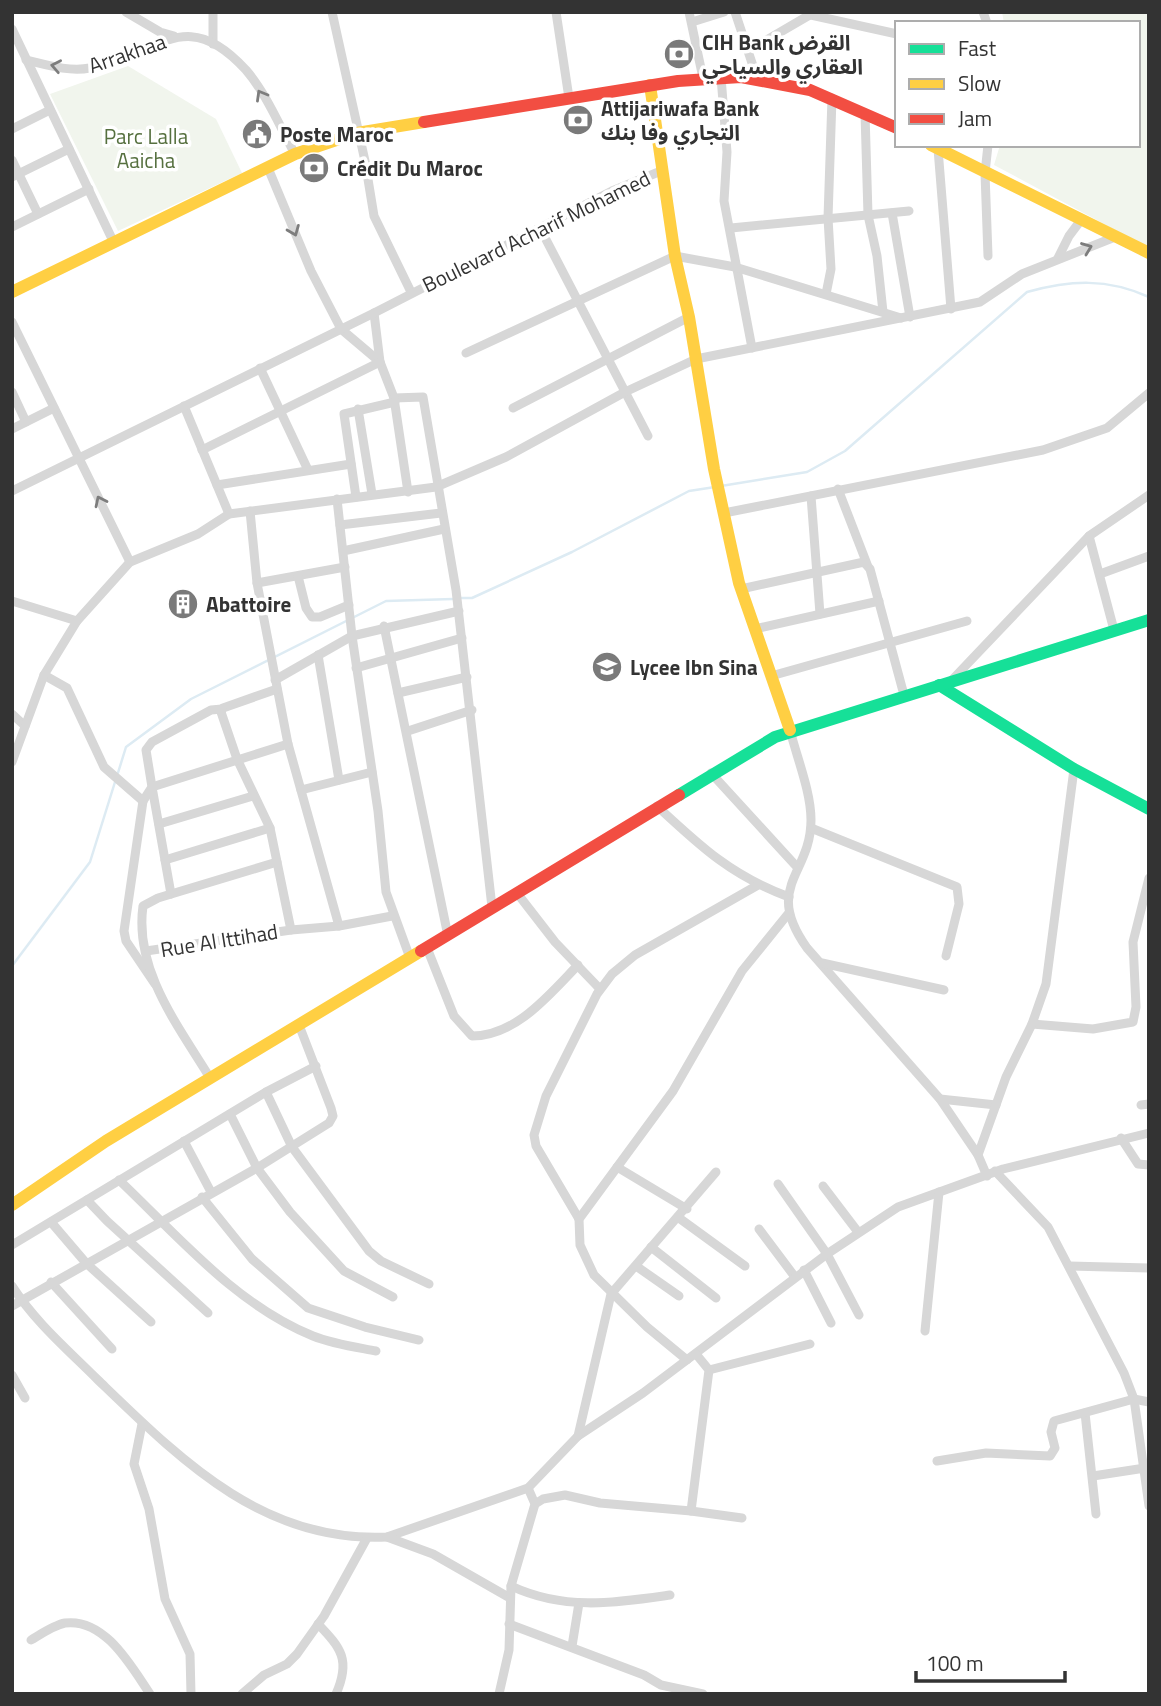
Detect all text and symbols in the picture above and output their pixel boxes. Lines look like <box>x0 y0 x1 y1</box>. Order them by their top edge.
legend <box>895 21 1140 147</box>
street label: Arrakhaa <box>84 25 170 81</box>
place label: CIH Bank القرض العقاري والسياحي <box>702 26 863 84</box>
text: Fast <box>958 32 997 64</box>
bank icon: CIH Bank القرض العقاري والسياحي <box>662 37 696 71</box>
one-way arrow <box>50 60 62 75</box>
text: Slow <box>958 67 1001 99</box>
one-way arrow <box>256 89 269 102</box>
place label: Attijariwafa Bank التجاري وفا بنك <box>601 92 759 150</box>
text: Jam <box>958 102 992 134</box>
bank icon: Attijariwafa Bank التجاري وفا بنك <box>561 103 595 137</box>
public building icon: Poste Maroc <box>240 117 274 151</box>
place label: Poste Maroc <box>280 118 394 150</box>
park label: Parc Lalla Aaicha <box>104 120 189 176</box>
bank icon: Crédit Du Maroc <box>297 151 331 185</box>
place label: Crédit Du Maroc <box>337 152 483 184</box>
street label: Boulevard Acharif Mohamed <box>417 162 655 300</box>
one-way arrow <box>286 224 300 237</box>
one-way arrow <box>1080 243 1092 257</box>
one-way arrow <box>95 496 109 508</box>
building icon: Abattoire <box>166 587 200 621</box>
place label: Abattoire <box>206 588 291 620</box>
school or university icon: Lycee Ibn Sina <box>590 650 624 684</box>
place label: Lycee Ibn Sina <box>630 651 758 683</box>
street label: Rue Al Ittihad <box>158 915 280 965</box>
scale bar <box>916 1640 1065 1684</box>
text: 100 m <box>926 1647 983 1679</box>

